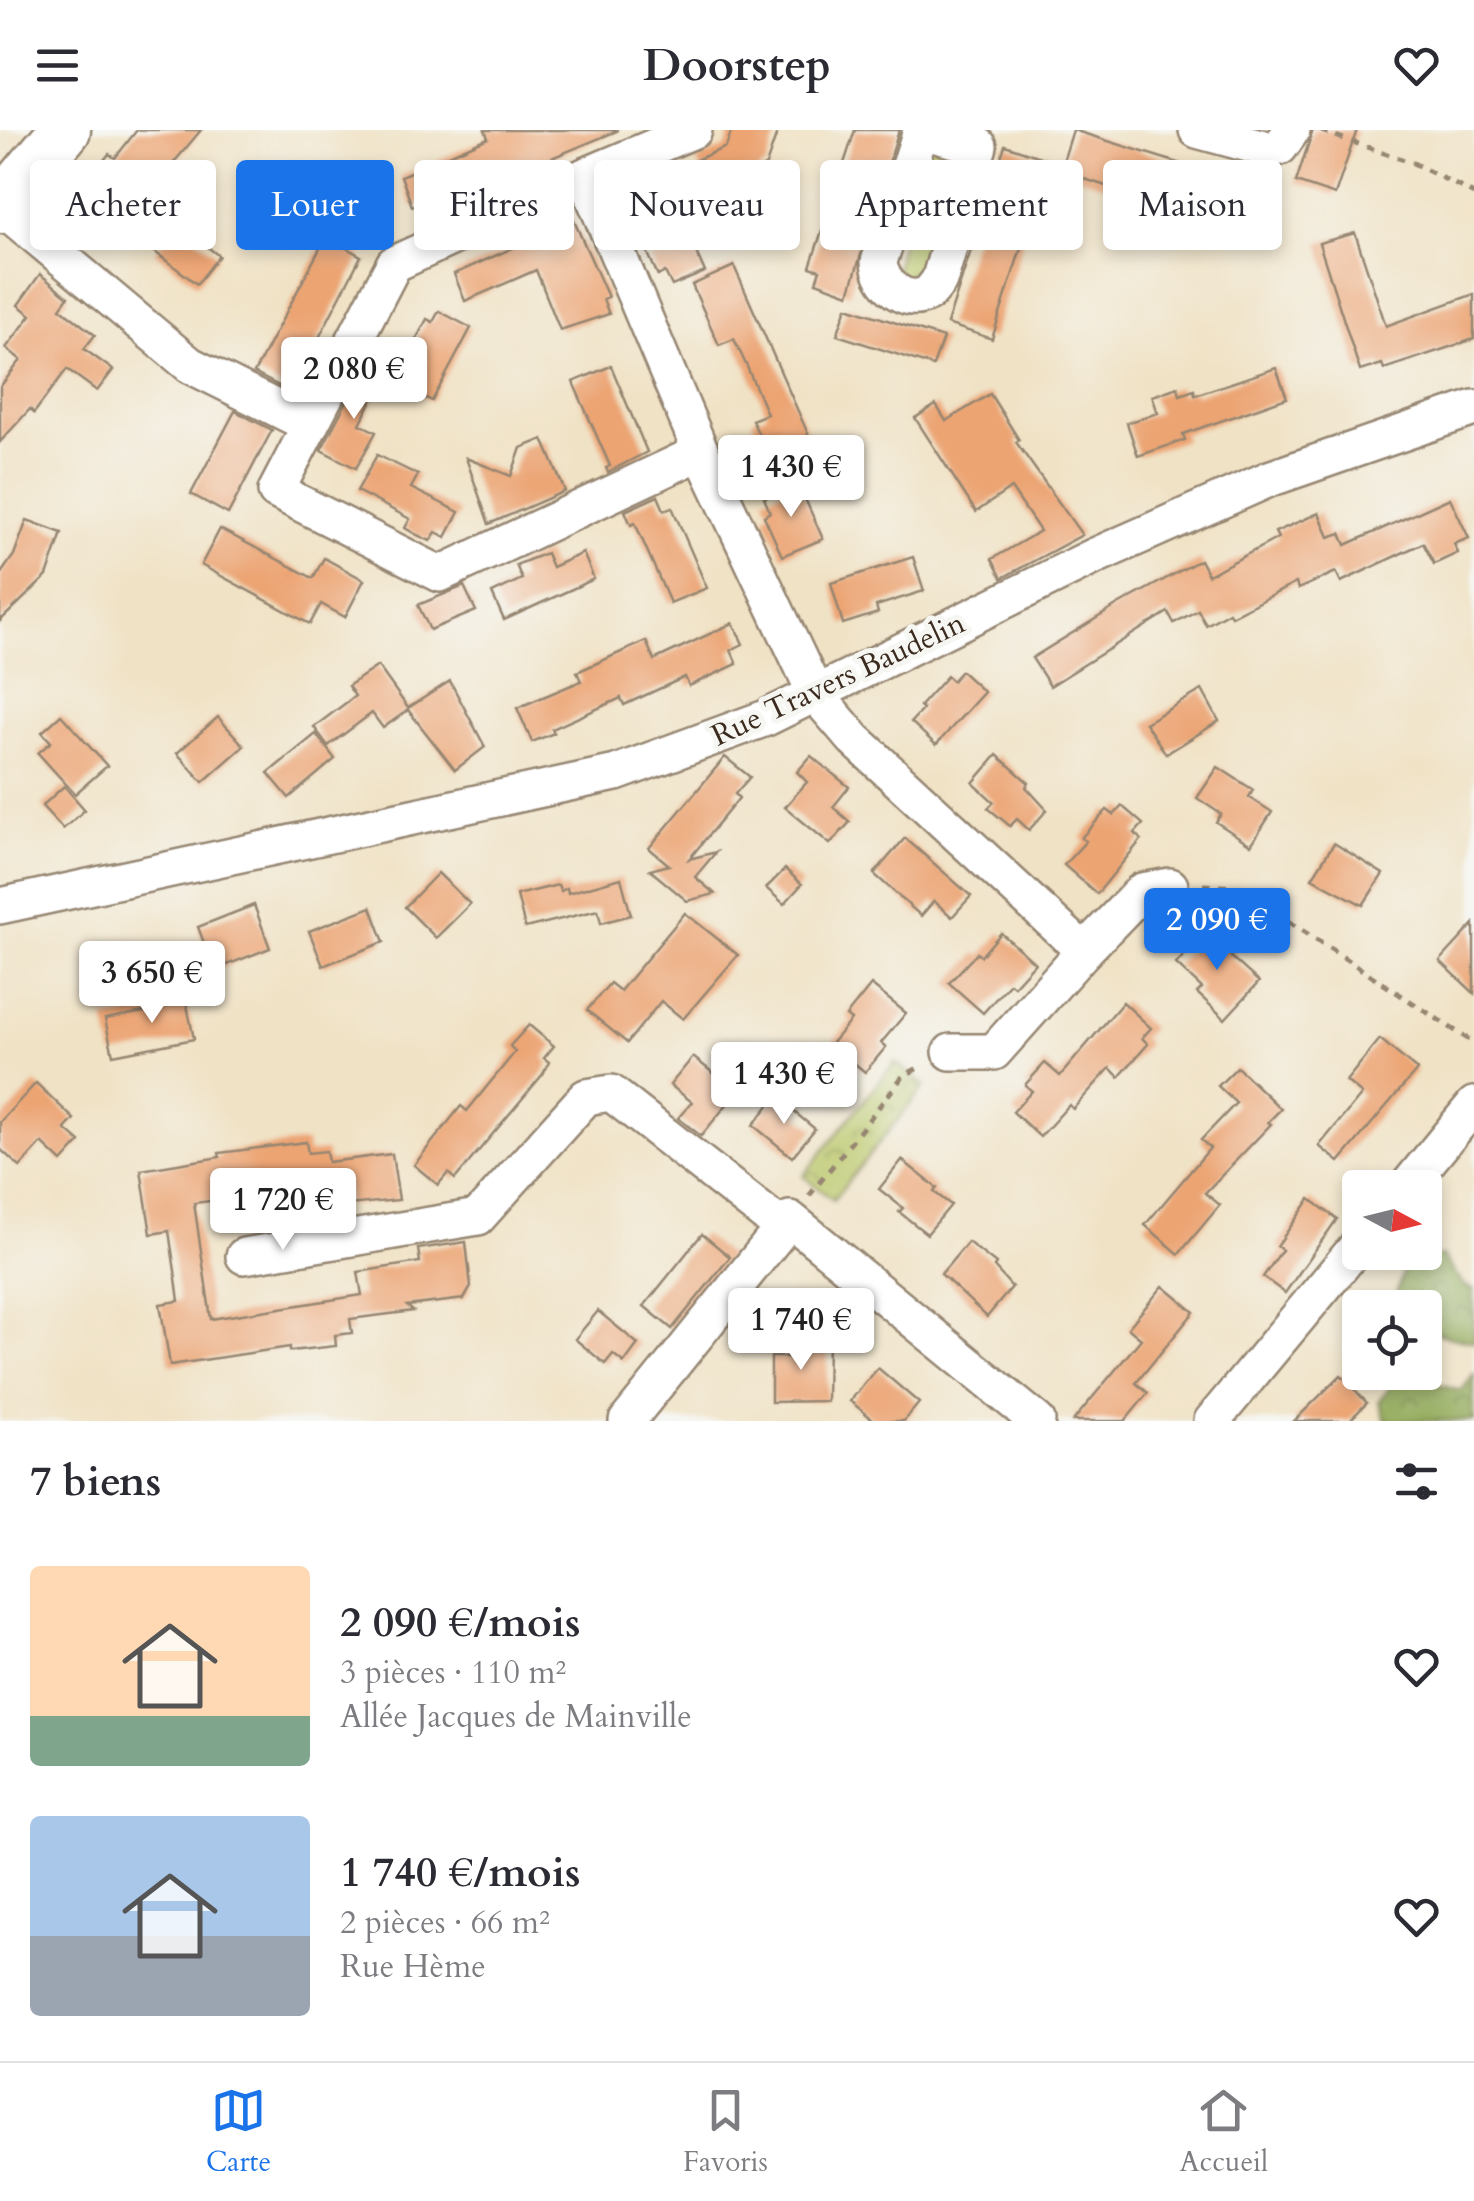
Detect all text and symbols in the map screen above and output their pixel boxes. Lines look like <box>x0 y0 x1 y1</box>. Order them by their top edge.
text: Doorstep <box>643 35 831 96</box>
icon: menu <box>30 38 85 93</box>
icon: heart <box>1389 38 1444 93</box>
chip: Acheter <box>30 160 216 250</box>
chip: Louer <box>236 160 394 250</box>
chip: Filtres <box>414 160 574 250</box>
chip: Nouveau <box>594 160 800 250</box>
chip: Appartement <box>820 160 1083 250</box>
chip: Maison <box>1103 160 1282 250</box>
pin: 2 080 € <box>262 337 446 422</box>
text: 2 080 € <box>303 347 405 391</box>
pin: 1 430 € <box>699 435 883 520</box>
text: 1 430 € <box>740 445 842 489</box>
street label: Rue Travers Baudelin <box>705 603 972 756</box>
pin: 2 090 € <box>1125 888 1309 973</box>
text: 2 090 € <box>1166 898 1268 942</box>
pin: 3 650 € <box>60 941 244 1026</box>
text: 3 650 € <box>101 951 203 995</box>
pin: 1 430 € <box>692 1042 876 1127</box>
text: 1 430 € <box>733 1052 835 1096</box>
pin: 1 720 € <box>191 1168 375 1253</box>
north arrow <box>1342 1170 1442 1270</box>
map controls <box>1342 1170 1442 1390</box>
text: 1 720 € <box>232 1178 334 1222</box>
pin: 1 740 € <box>709 1288 893 1373</box>
button: locate <box>1342 1290 1442 1390</box>
text: 1 740 € <box>750 1298 852 1342</box>
text: 7 biens <box>30 1453 161 1510</box>
icon: filters <box>1389 1454 1444 1509</box>
text: 2 090 €/mois <box>340 1594 581 1651</box>
icon: home <box>110 1606 230 1726</box>
icon: heart <box>1389 1639 1444 1694</box>
text: 3 pièces · 110 m² <box>340 1651 566 1695</box>
text: Allée Jacques de Mainville <box>340 1695 692 1739</box>
text: 1 740 €/mois <box>340 1844 581 1901</box>
icon: home <box>110 1856 230 1976</box>
icon: heart <box>1389 1889 1444 1944</box>
text: 2 pièces · 66 m² <box>340 1901 550 1945</box>
text: Rue Hème <box>340 1945 486 1989</box>
tab: Carte <box>206 2083 271 2181</box>
tab: Favoris <box>683 2083 768 2181</box>
tab: Accueil <box>1180 2083 1268 2181</box>

